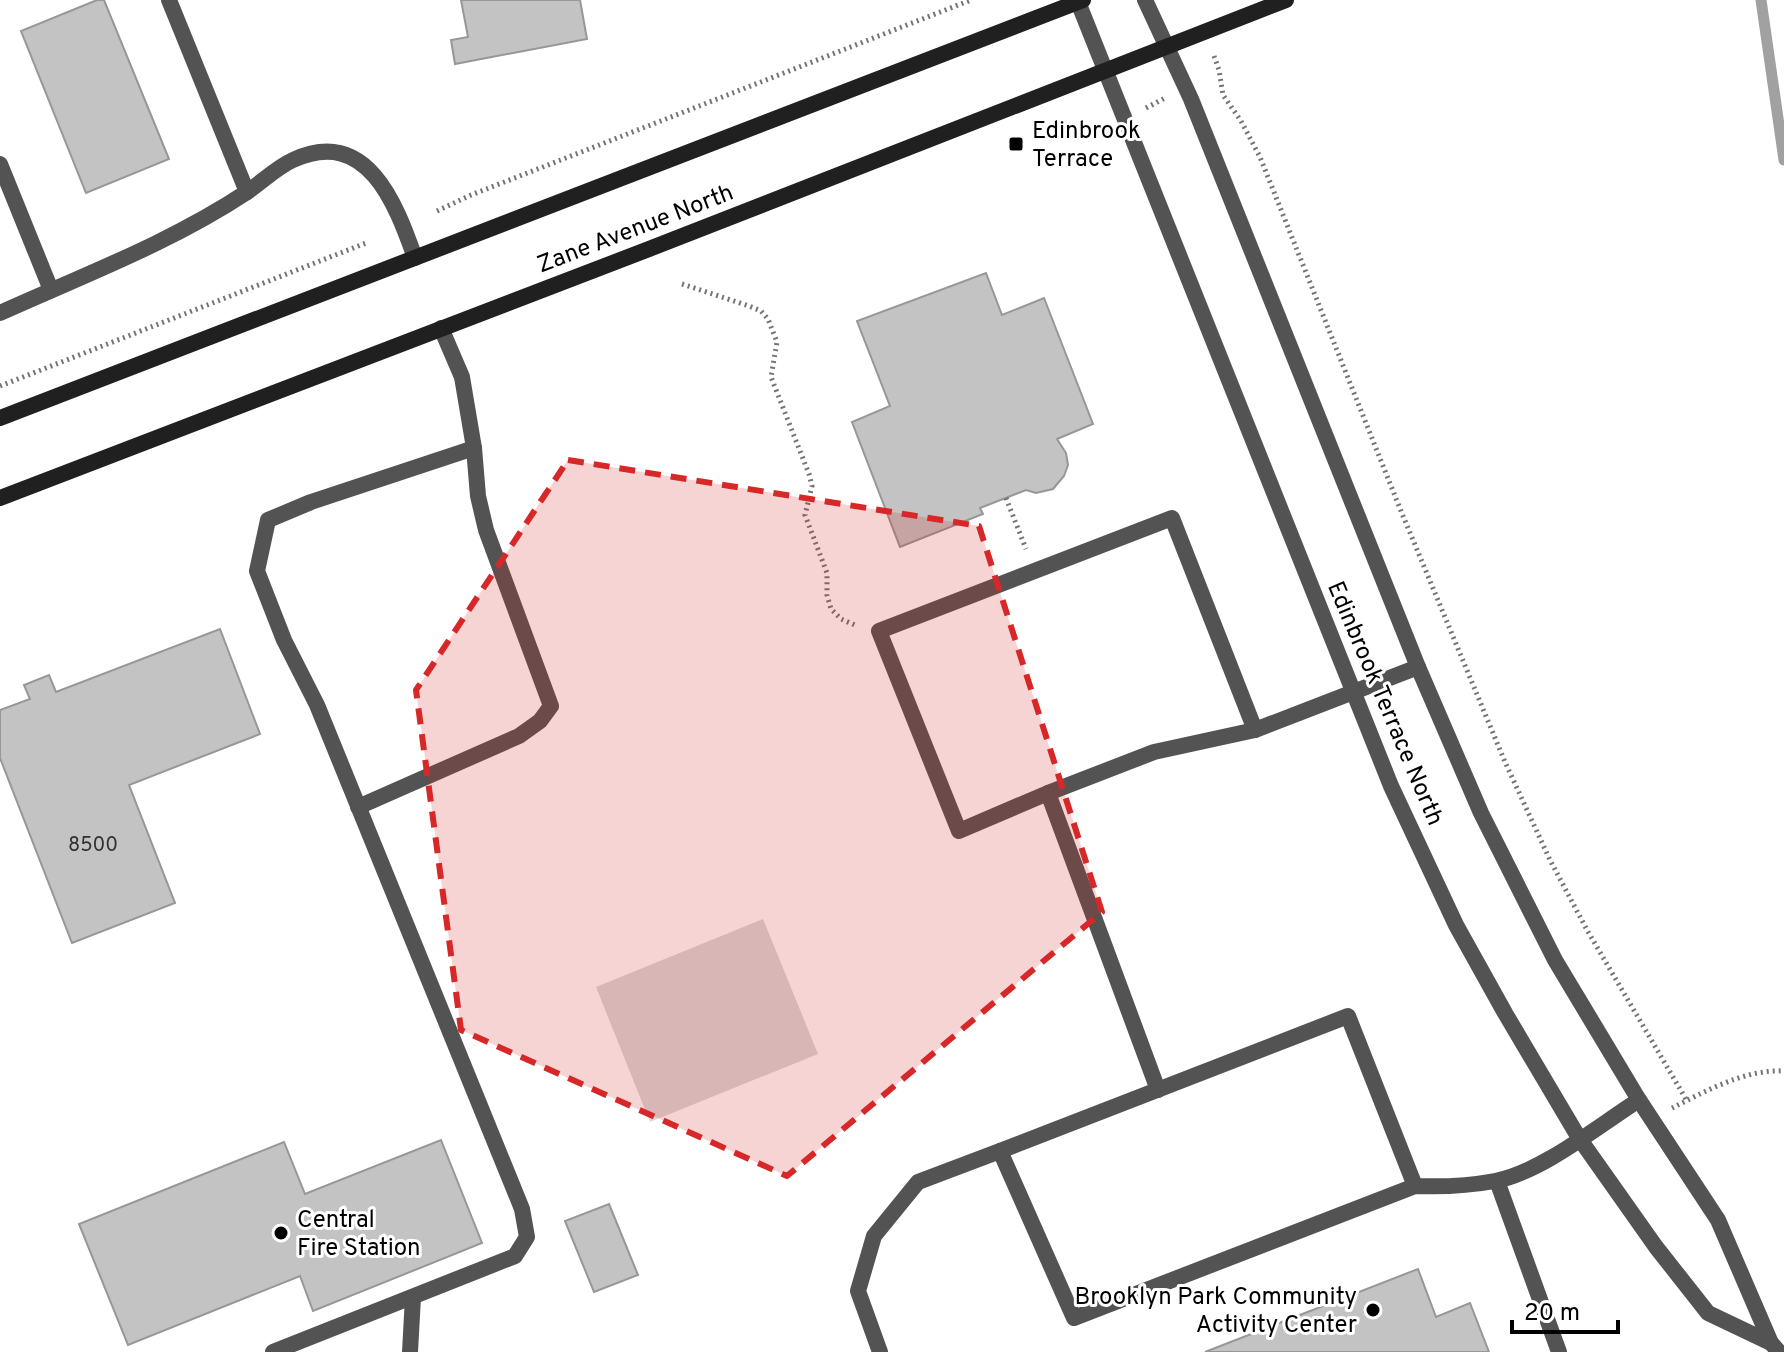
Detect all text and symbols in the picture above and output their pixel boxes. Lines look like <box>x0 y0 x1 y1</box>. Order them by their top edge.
place label: Edinbrook Terrace <box>1032 117 1141 175</box>
marker: Edinbrook Terrace <box>1007 135 1025 153</box>
street label: Zane Avenue North <box>533 179 738 281</box>
street label: Edinbrook Terrace North <box>1319 577 1449 830</box>
house number: 8500 <box>68 833 118 859</box>
place label: Central Fire Station <box>297 1206 421 1264</box>
marker: Central Fire Station <box>272 1224 290 1242</box>
place label: Brooklyn Park Community Activity Center <box>1075 1283 1357 1341</box>
scale bar <box>1512 1284 1618 1334</box>
text: 20 m <box>1524 1299 1580 1329</box>
marker: Brooklyn Park Community Activity Center <box>1364 1301 1382 1319</box>

